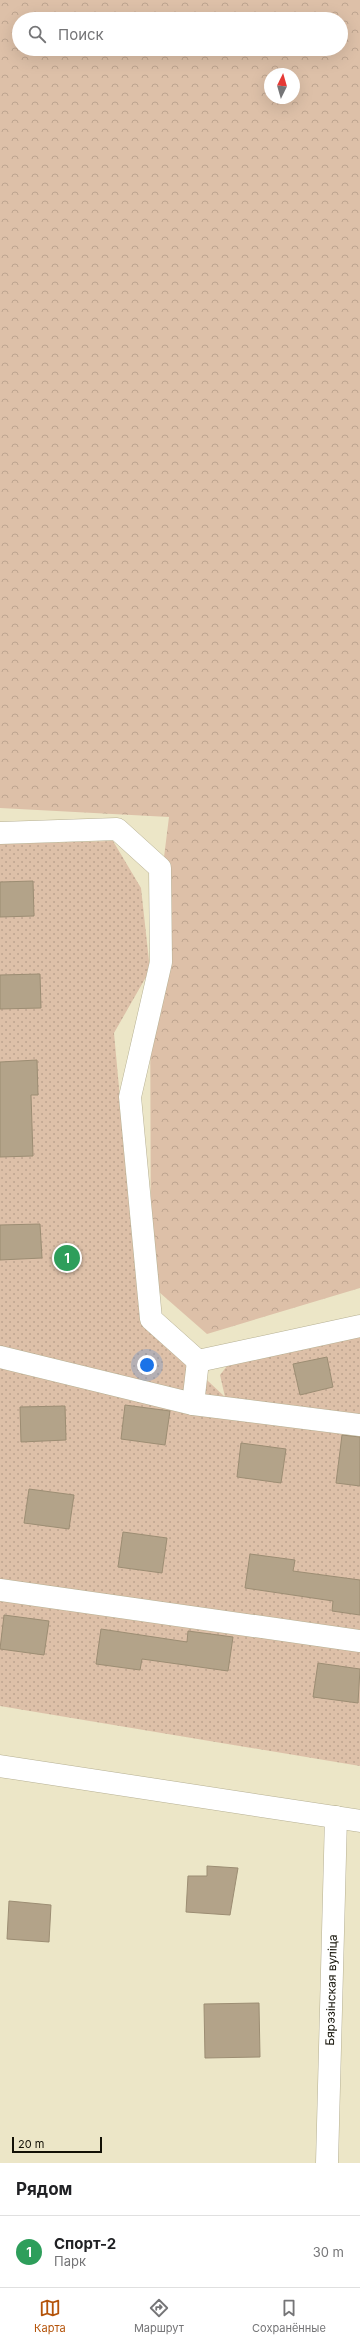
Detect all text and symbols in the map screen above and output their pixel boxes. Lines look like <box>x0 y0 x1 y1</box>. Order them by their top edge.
search box <box>12 12 348 56</box>
icon: search <box>26 23 48 45</box>
text: Поиск <box>58 25 104 44</box>
north arrow <box>264 68 300 104</box>
pin: 1 <box>54 1243 80 1273</box>
your location <box>137 1355 157 1375</box>
street label: Бярэзінская вуліца <box>322 1934 340 2046</box>
scale bar <box>12 2135 102 2154</box>
text: 20 m <box>18 2137 44 2151</box>
text: Рядом <box>16 2179 72 2199</box>
text: Спорт-2 <box>54 2234 116 2253</box>
text: 1 <box>26 2244 32 2260</box>
text: 30 m <box>313 2244 344 2260</box>
text: Парк <box>54 2253 86 2269</box>
tab: Карта <box>34 2297 66 2335</box>
tab: Маршрут <box>134 2297 184 2335</box>
tab: Сохранённые <box>252 2297 326 2335</box>

